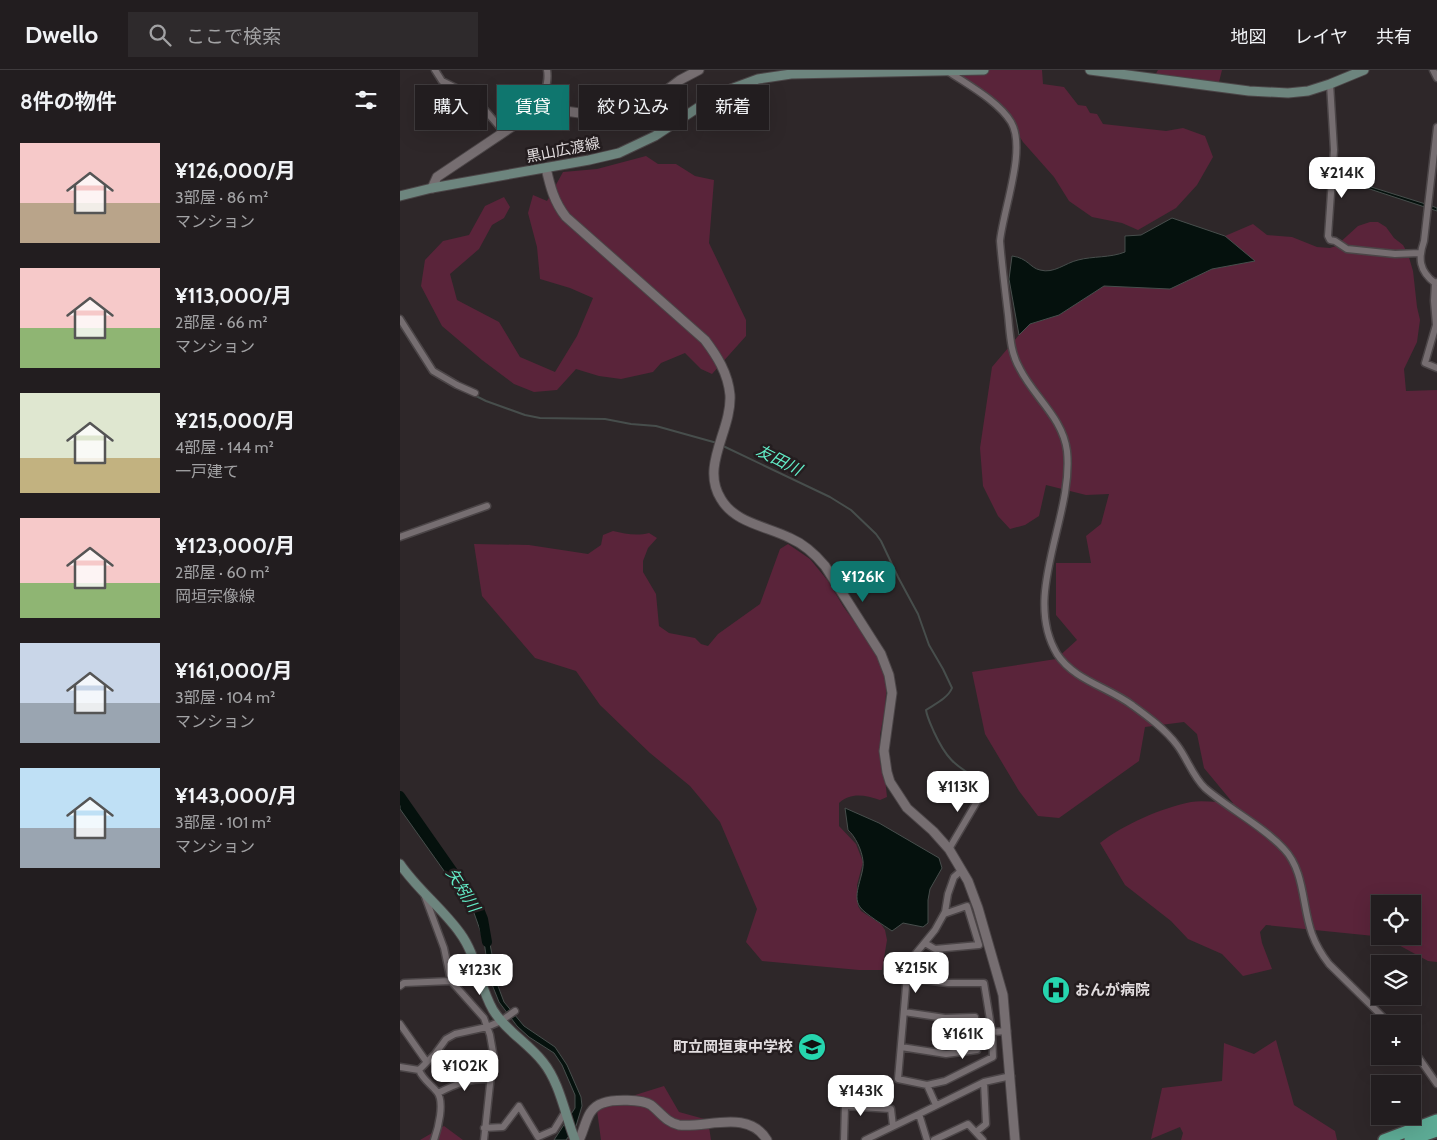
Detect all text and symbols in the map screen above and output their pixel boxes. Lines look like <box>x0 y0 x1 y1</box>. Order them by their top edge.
search box <box>128 12 478 57</box>
text: Dwello <box>25 20 98 49</box>
icon: search <box>146 21 174 49</box>
text: ここで検索 <box>186 25 281 48</box>
text: 地図 <box>1231 26 1267 48</box>
text: レイヤ <box>1295 26 1348 48</box>
text: 共有 <box>1376 26 1412 48</box>
chip: 購入 <box>415 85 487 130</box>
chip: 賃貸 <box>497 85 569 130</box>
chip: 絞り込み <box>579 85 687 130</box>
chip: 新着 <box>697 85 769 130</box>
icon: filters <box>352 86 380 114</box>
text: 8件の物件 <box>20 89 117 114</box>
street label: 黒山広渡線 <box>524 134 602 166</box>
pin: ¥214K <box>1307 156 1377 199</box>
text: ¥126,000/月 <box>175 158 296 183</box>
icon: home <box>60 163 120 223</box>
text: ¥214K <box>1320 163 1364 182</box>
text: 3部屋 · 86 m² <box>175 188 268 207</box>
text: マンション <box>175 212 255 231</box>
text: ¥113,000/月 <box>175 283 292 308</box>
icon: home <box>60 288 120 348</box>
text: 2部屋 · 66 m² <box>175 313 268 332</box>
text: マンション <box>175 337 255 356</box>
text: ¥215,000/月 <box>175 408 295 433</box>
icon: home <box>60 413 120 473</box>
text: 4部屋 · 144 m² <box>175 438 274 457</box>
water label: 友田川 <box>753 441 806 480</box>
text: 一戸建て <box>175 462 239 481</box>
text: ¥123,000/月 <box>175 533 295 558</box>
icon: home <box>60 538 120 598</box>
pin: ¥126K <box>828 560 898 603</box>
text: 2部屋 · 60 m² <box>175 563 270 582</box>
text: ¥126K <box>841 567 885 586</box>
text: 岡垣宗像線 <box>175 587 255 606</box>
text: ¥161,000/月 <box>175 658 292 683</box>
icon: home <box>60 663 120 723</box>
text: 3部屋 · 104 m² <box>175 688 275 707</box>
text: マンション <box>175 712 255 731</box>
pin: ¥113K <box>923 770 993 813</box>
text: ¥113K <box>938 777 978 796</box>
text: ¥143,000/月 <box>175 783 297 808</box>
icon: home <box>60 788 120 848</box>
text: 3部屋 · 101 m² <box>175 813 271 832</box>
text: マンション <box>175 837 255 856</box>
water label: 矢矧川 <box>442 865 485 917</box>
map controls <box>1371 895 1421 1125</box>
button: locate <box>1371 895 1421 945</box>
pin: ¥215K <box>881 952 951 994</box>
pin: ¥123K <box>445 954 515 996</box>
button: layers <box>1371 955 1421 1005</box>
text: ¥215K <box>895 958 937 977</box>
text: ¥123K <box>459 960 501 979</box>
hospital icon: おんが病院 <box>1041 975 1071 1005</box>
place label: おんが病院 <box>1075 981 1150 999</box>
button: + <box>1371 1015 1421 1065</box>
pin: ¥161K <box>928 1018 998 1060</box>
text: ¥161K <box>943 1024 983 1043</box>
school or university icon: 町立岡垣東中学校 <box>797 1032 827 1062</box>
place label: 町立岡垣東中学校 <box>673 1038 793 1056</box>
pin: ¥102K <box>430 1050 500 1092</box>
text: ¥102K <box>442 1056 488 1075</box>
pin: ¥143K <box>826 1074 896 1117</box>
button: − <box>1371 1075 1421 1125</box>
text: ¥143K <box>839 1081 883 1100</box>

